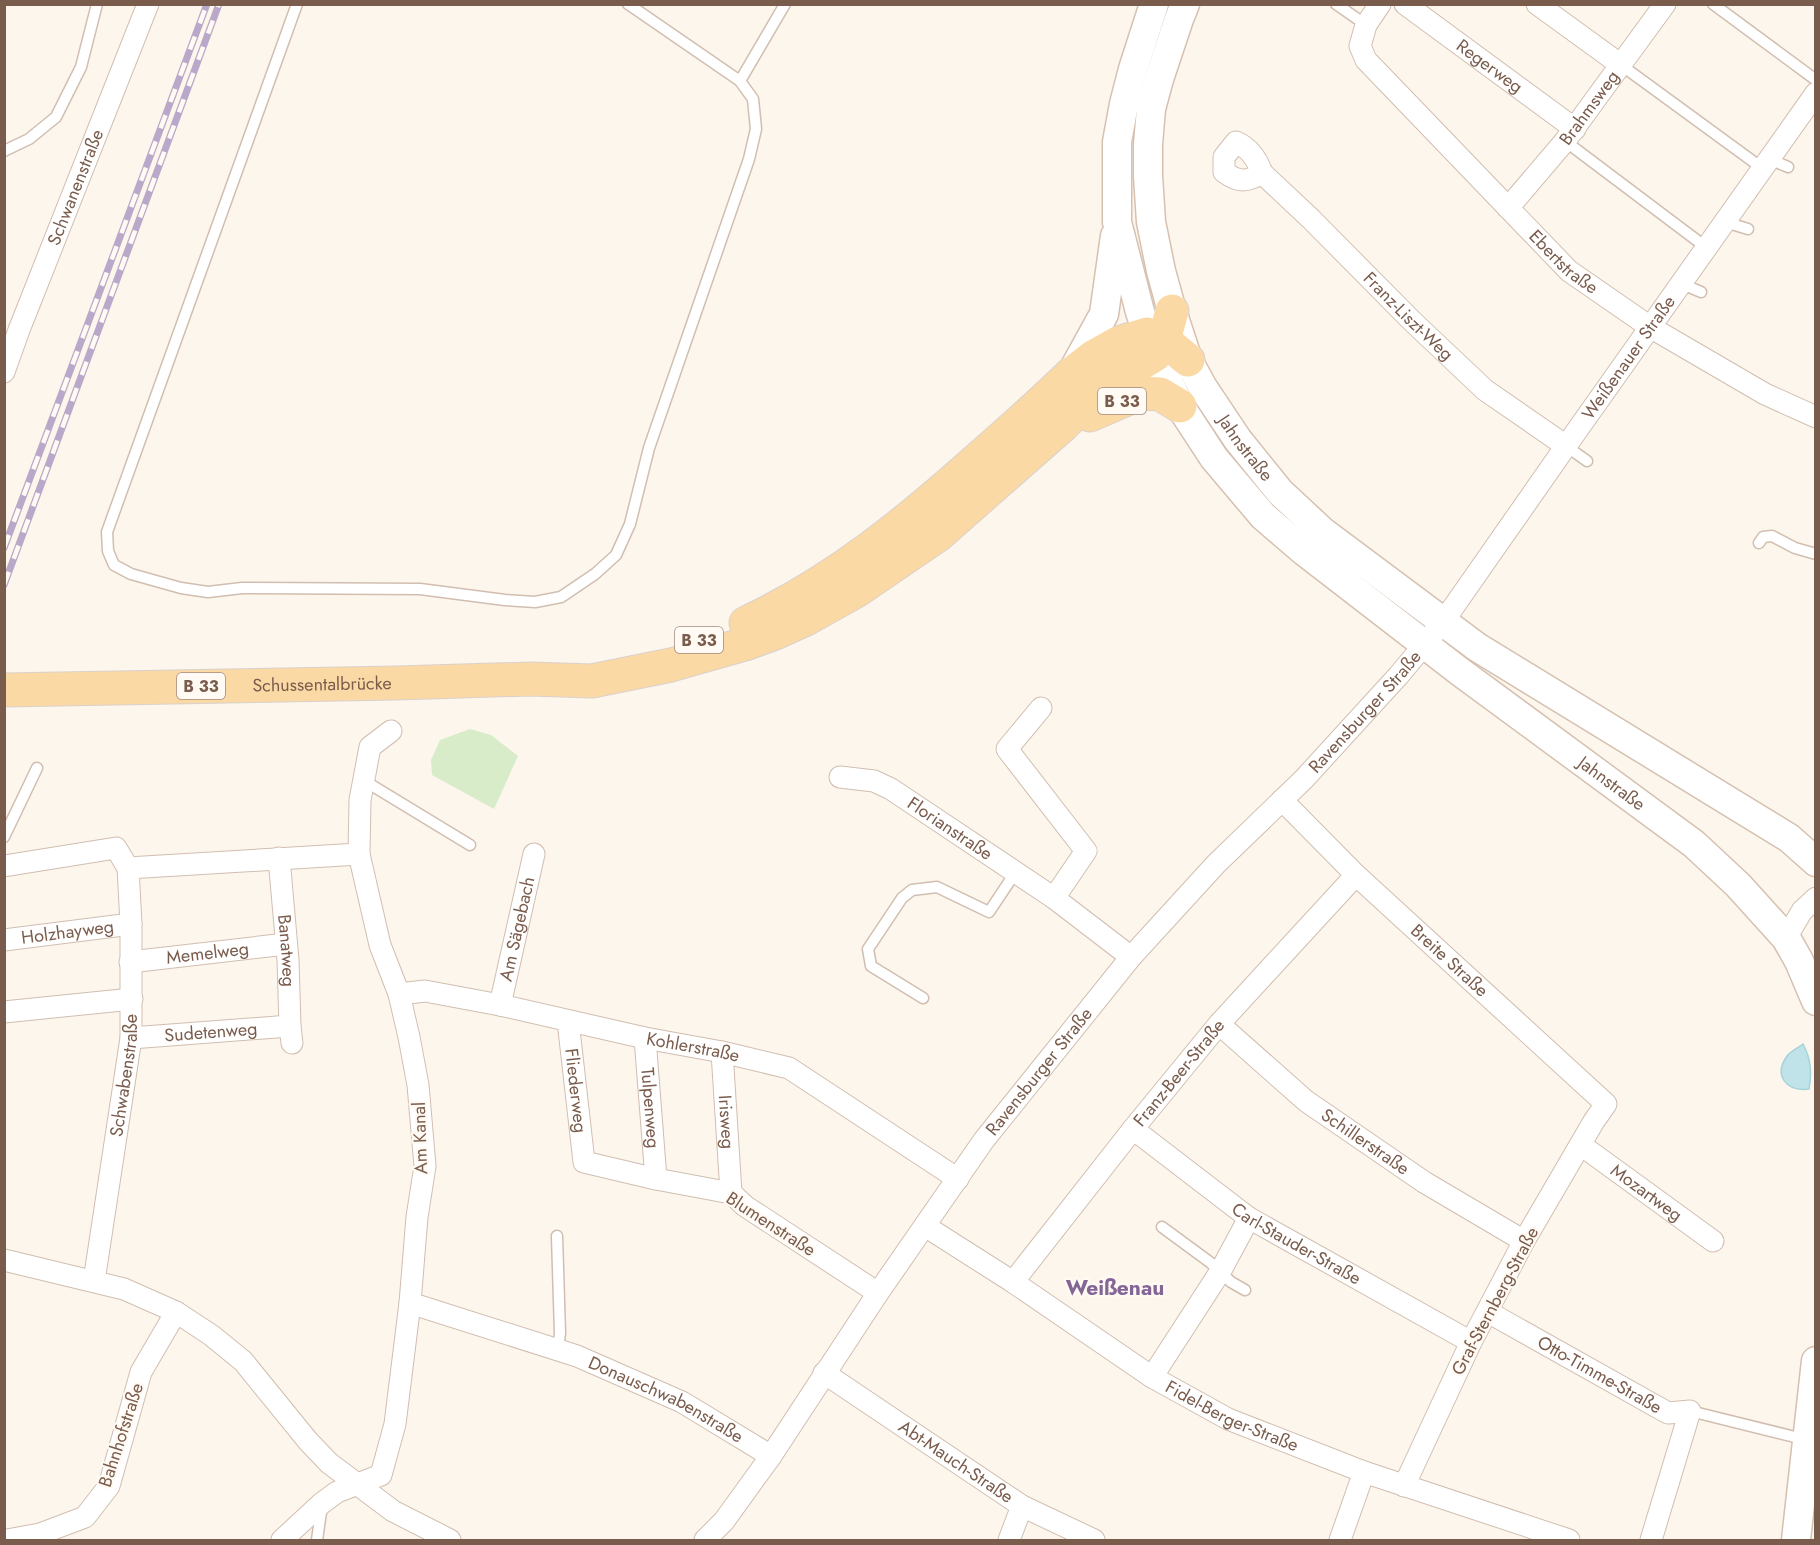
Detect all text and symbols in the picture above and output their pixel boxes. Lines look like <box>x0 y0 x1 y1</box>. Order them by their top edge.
street label: Regerweg <box>1451 33 1528 100</box>
street label: Brahmsweg <box>1553 65 1625 151</box>
street label: Schwanenstraße <box>41 125 110 249</box>
street label: Ebertstraße <box>1523 224 1603 300</box>
street label: Franz-Liszt-Weg <box>1357 266 1459 367</box>
street label: Weißenauer Straße <box>1576 290 1682 425</box>
road number: B 33 <box>1098 388 1146 414</box>
street label: Jahnstraße <box>1211 408 1279 487</box>
road number: B 33 <box>675 627 723 653</box>
street label: Ravensburger Straße <box>1302 645 1427 779</box>
street label: Schussentalbrücke <box>252 670 392 699</box>
road number: B 33 <box>177 673 225 699</box>
street label: Jahnstraße <box>1571 749 1651 817</box>
street label: Florianstraße <box>902 790 998 866</box>
street label: Am Sägebach <box>493 874 542 984</box>
street label: Holzhayweg <box>20 913 115 951</box>
street label: Banatweg <box>271 913 302 987</box>
street label: Breite Straße <box>1405 918 1494 1003</box>
street label: Memelweg <box>165 935 250 971</box>
street label: Ravensburger Straße <box>980 1002 1098 1141</box>
street label: Schwabenstraße <box>103 1014 144 1138</box>
street label: Franz-Beer-Straße <box>1127 1014 1231 1132</box>
street label: Sudetenweg <box>163 1016 258 1048</box>
street label: Kohlerstraße <box>644 1025 742 1069</box>
street label: Fliederweg <box>558 1047 594 1134</box>
street label: Tulpenweg <box>634 1066 667 1149</box>
street label: Irisweg <box>712 1094 741 1150</box>
street label: Am Kanal <box>406 1101 434 1175</box>
street label: Schillerstraße <box>1316 1102 1415 1181</box>
street label: Mozartweg <box>1605 1158 1688 1228</box>
street label: Blumenstraße <box>721 1185 821 1263</box>
street label: Carl-Stauder-Straße <box>1226 1196 1366 1291</box>
street label: Graf-Sternberg-Straße <box>1445 1222 1545 1380</box>
district label: Weißenau <box>1066 1273 1164 1303</box>
street label: Otto-Timme-Straße <box>1533 1329 1667 1420</box>
street label: Donauschwabenstraße <box>584 1349 748 1449</box>
street label: Fidel-Berger-Straße <box>1161 1374 1302 1458</box>
street label: Bahnhofstraße <box>92 1380 150 1490</box>
street label: Abt-Mauch-Straße <box>893 1414 1019 1510</box>

